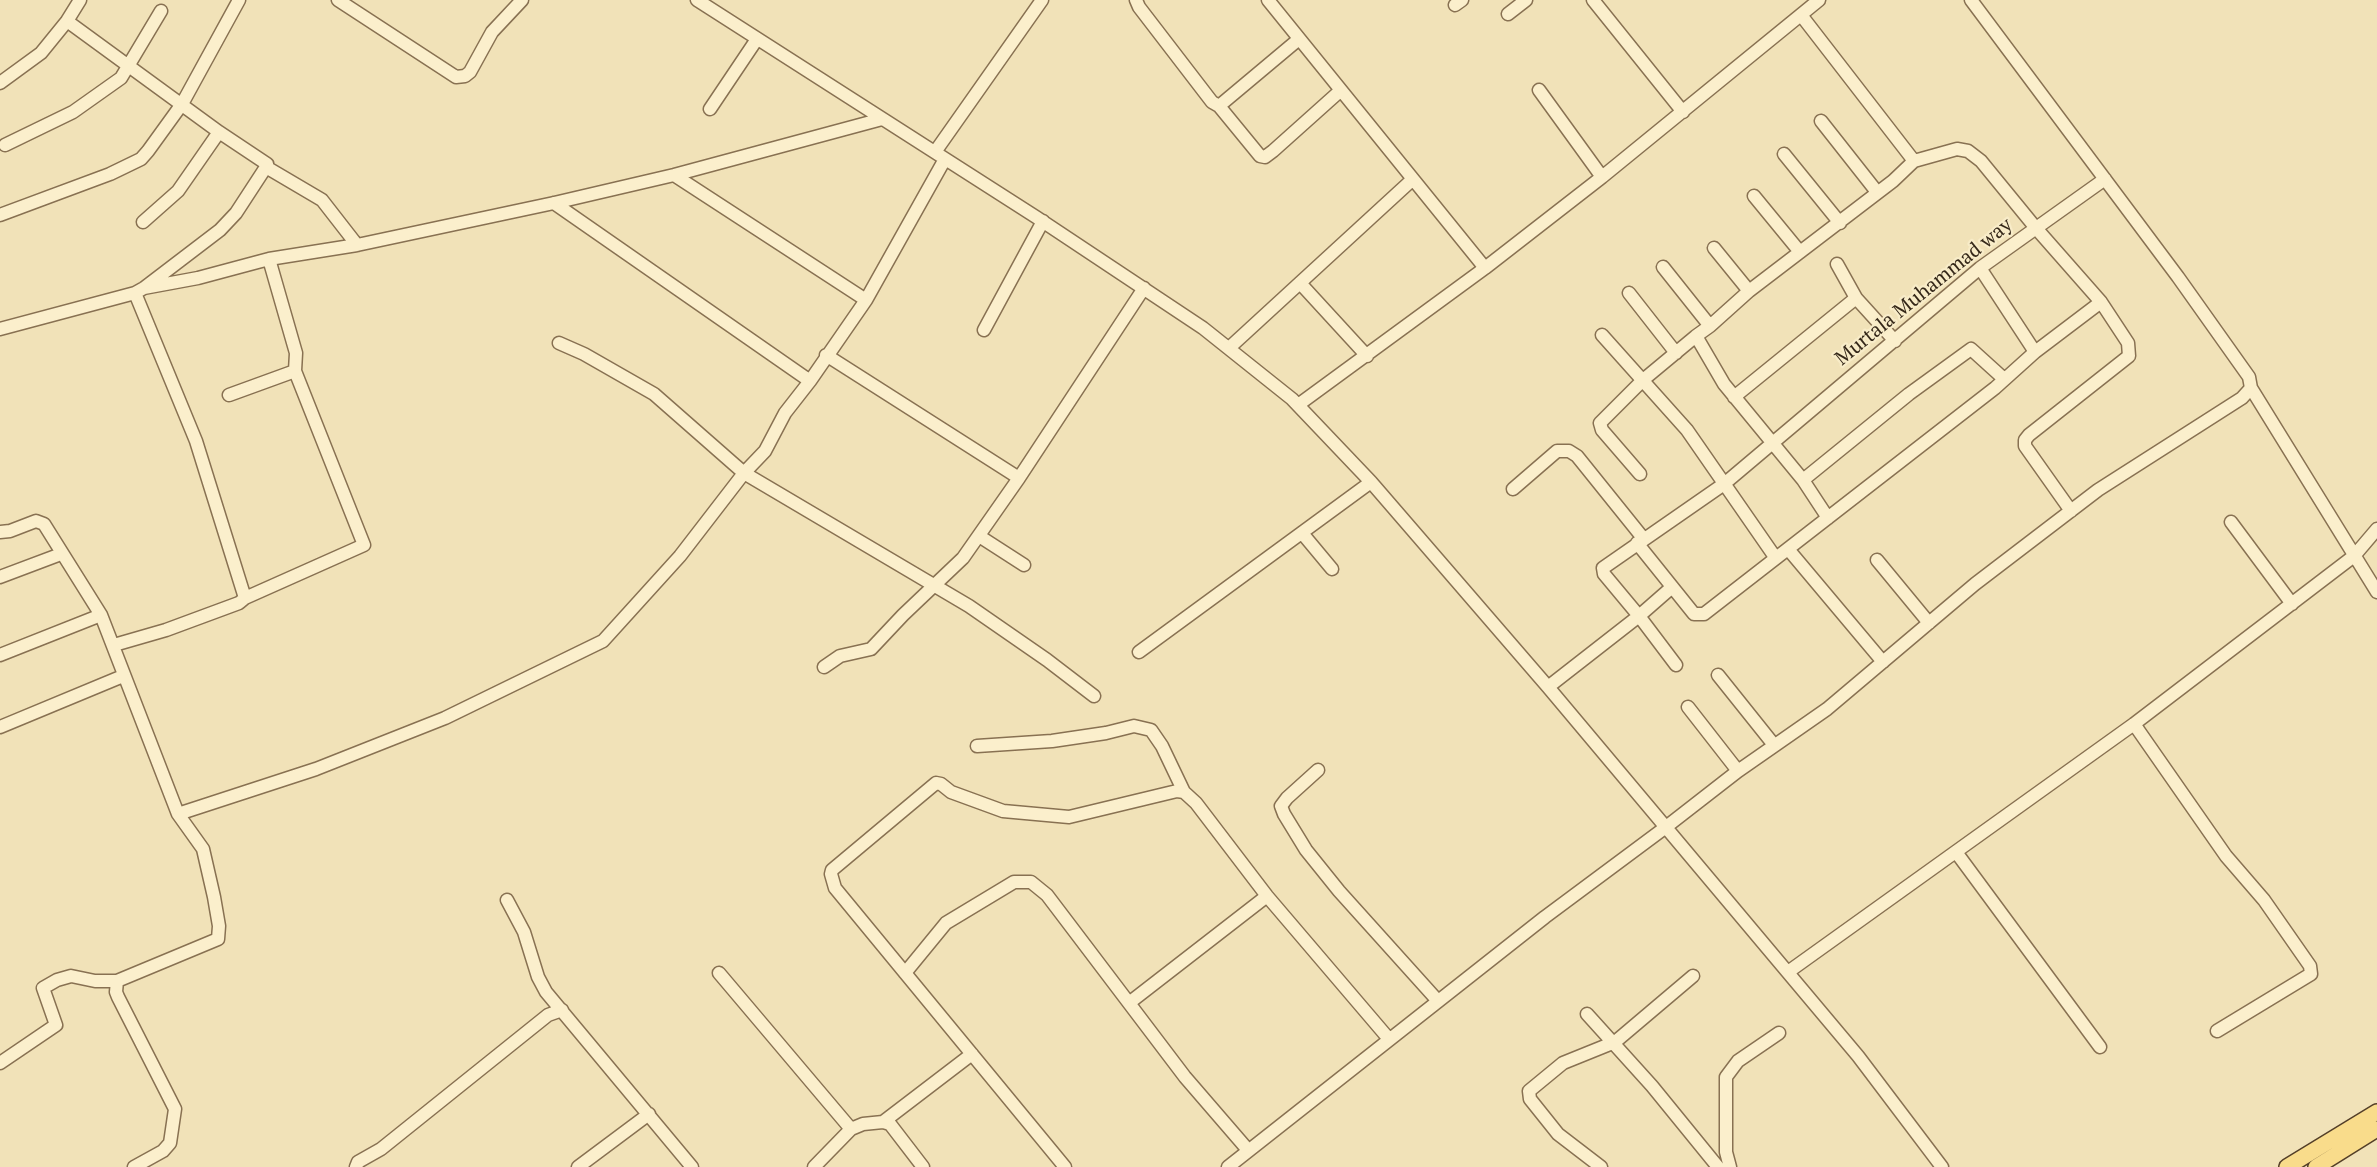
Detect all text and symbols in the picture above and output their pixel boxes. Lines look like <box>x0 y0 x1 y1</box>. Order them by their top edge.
street label: Murtala Muhammad way <box>1831 213 2017 371</box>

